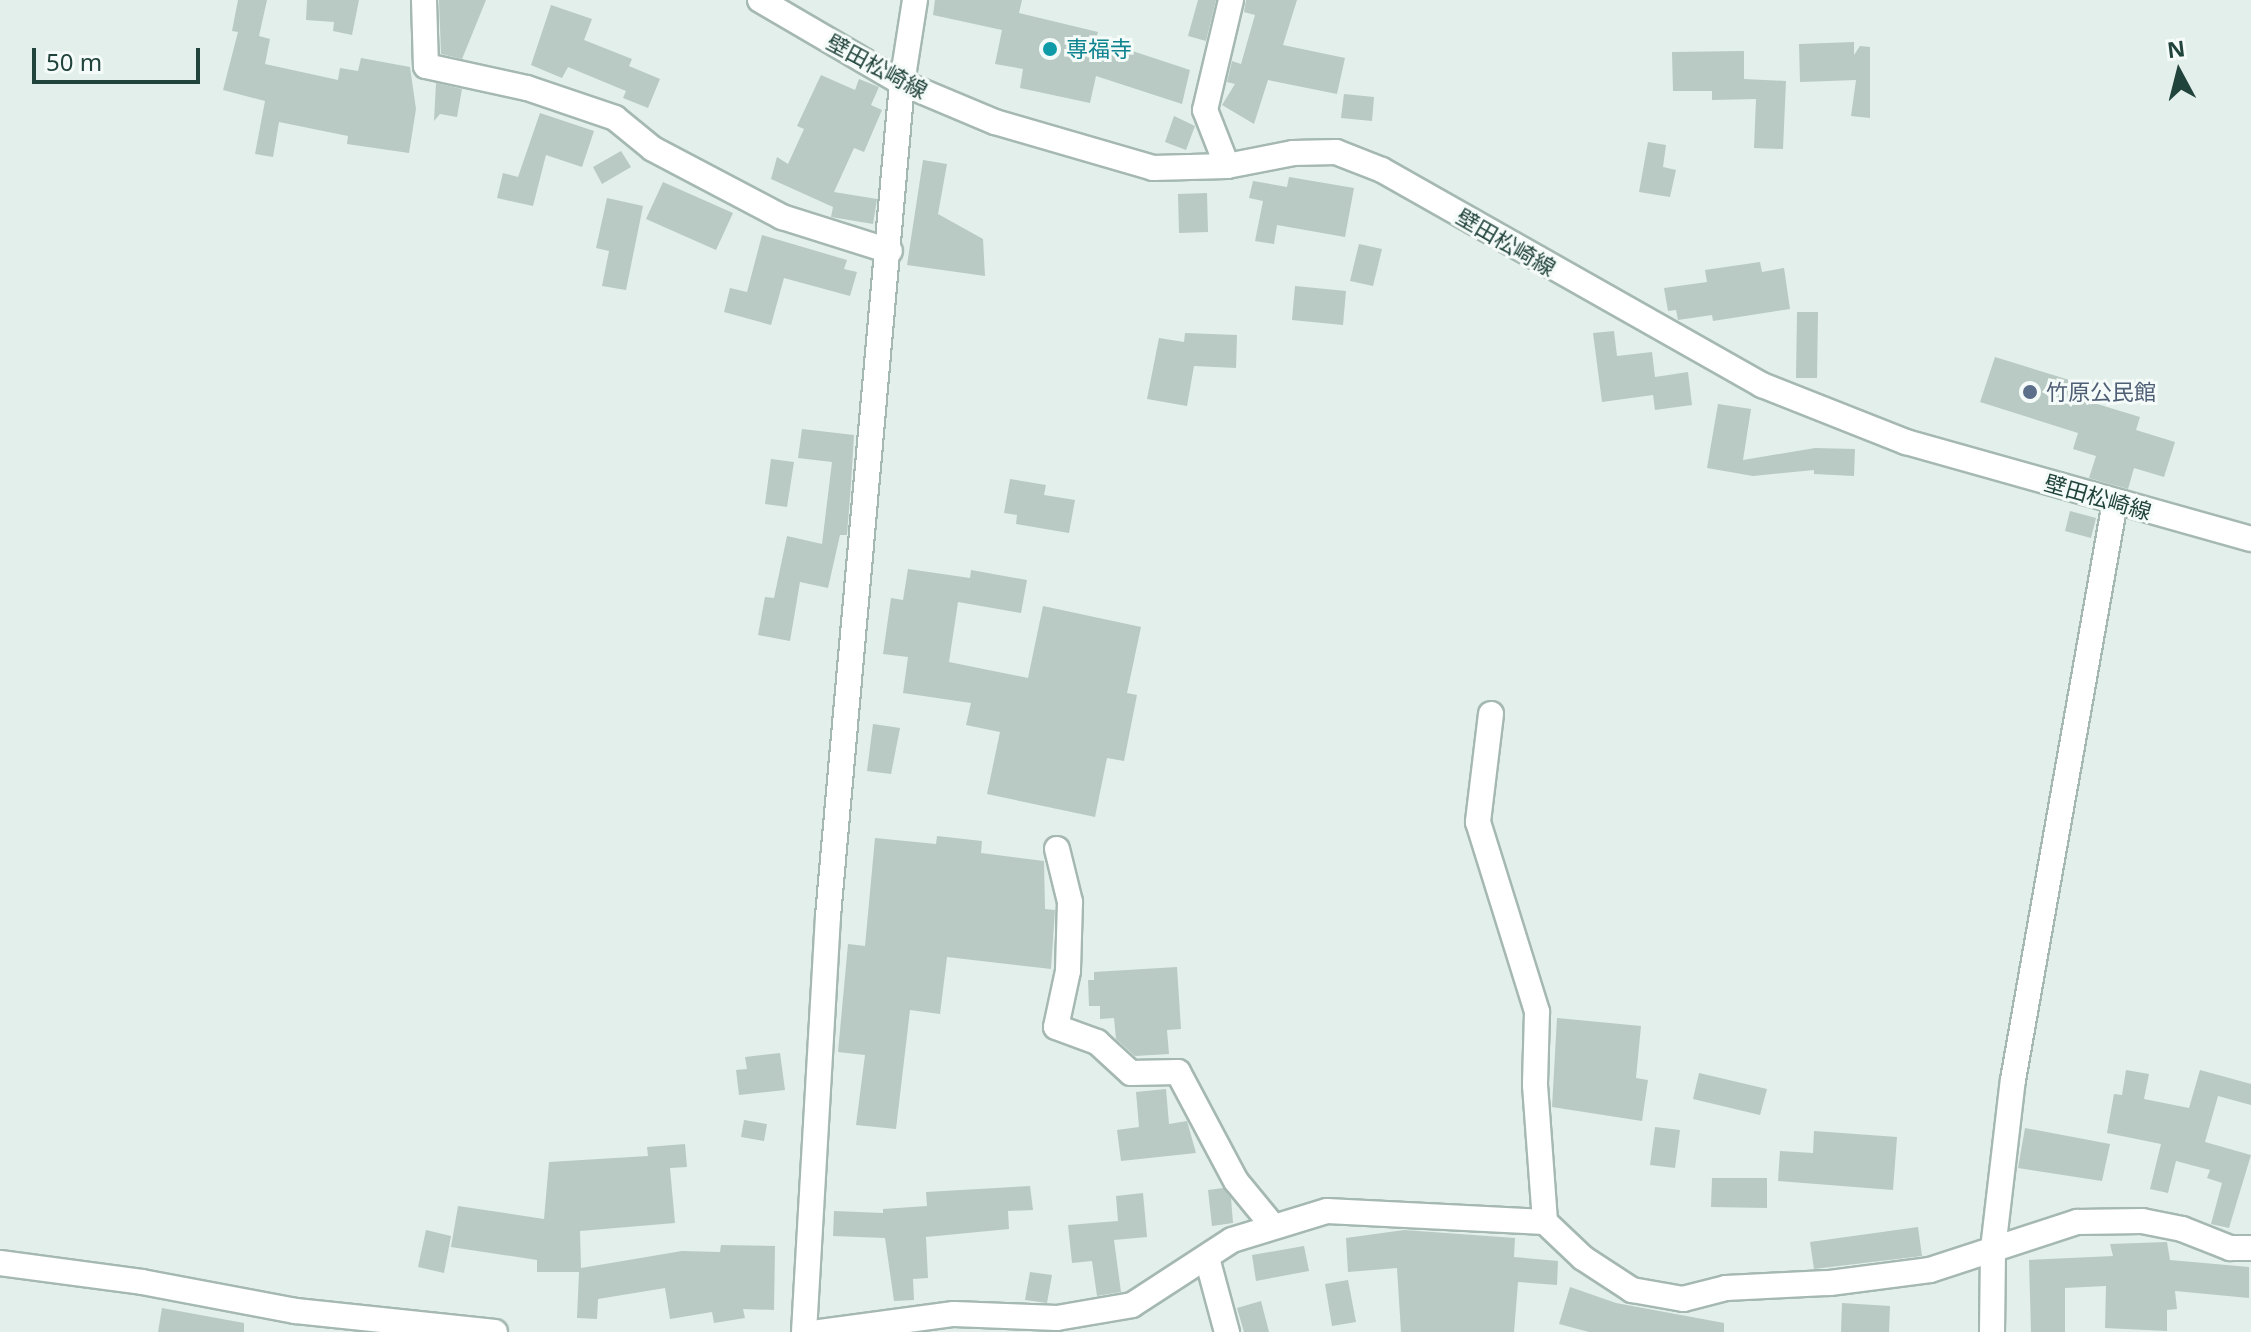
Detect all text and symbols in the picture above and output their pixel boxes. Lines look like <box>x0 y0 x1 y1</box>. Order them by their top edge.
street label: 壁田松崎線 <box>822 29 932 103</box>
scale bar <box>36 32 204 82</box>
north arrow <box>2139 32 2219 112</box>
text: N <box>2165 32 2187 64</box>
place label: 専福寺 <box>1066 36 1132 62</box>
marker: 専福寺 <box>1041 40 1059 58</box>
text: 50 m <box>46 45 102 78</box>
street label: 壁田松崎線 <box>1452 203 1560 281</box>
place label: 竹原公民館 <box>2046 379 2156 405</box>
marker: 竹原公民館 <box>2021 383 2039 401</box>
street label: 壁田松崎線 <box>2041 469 2155 525</box>

